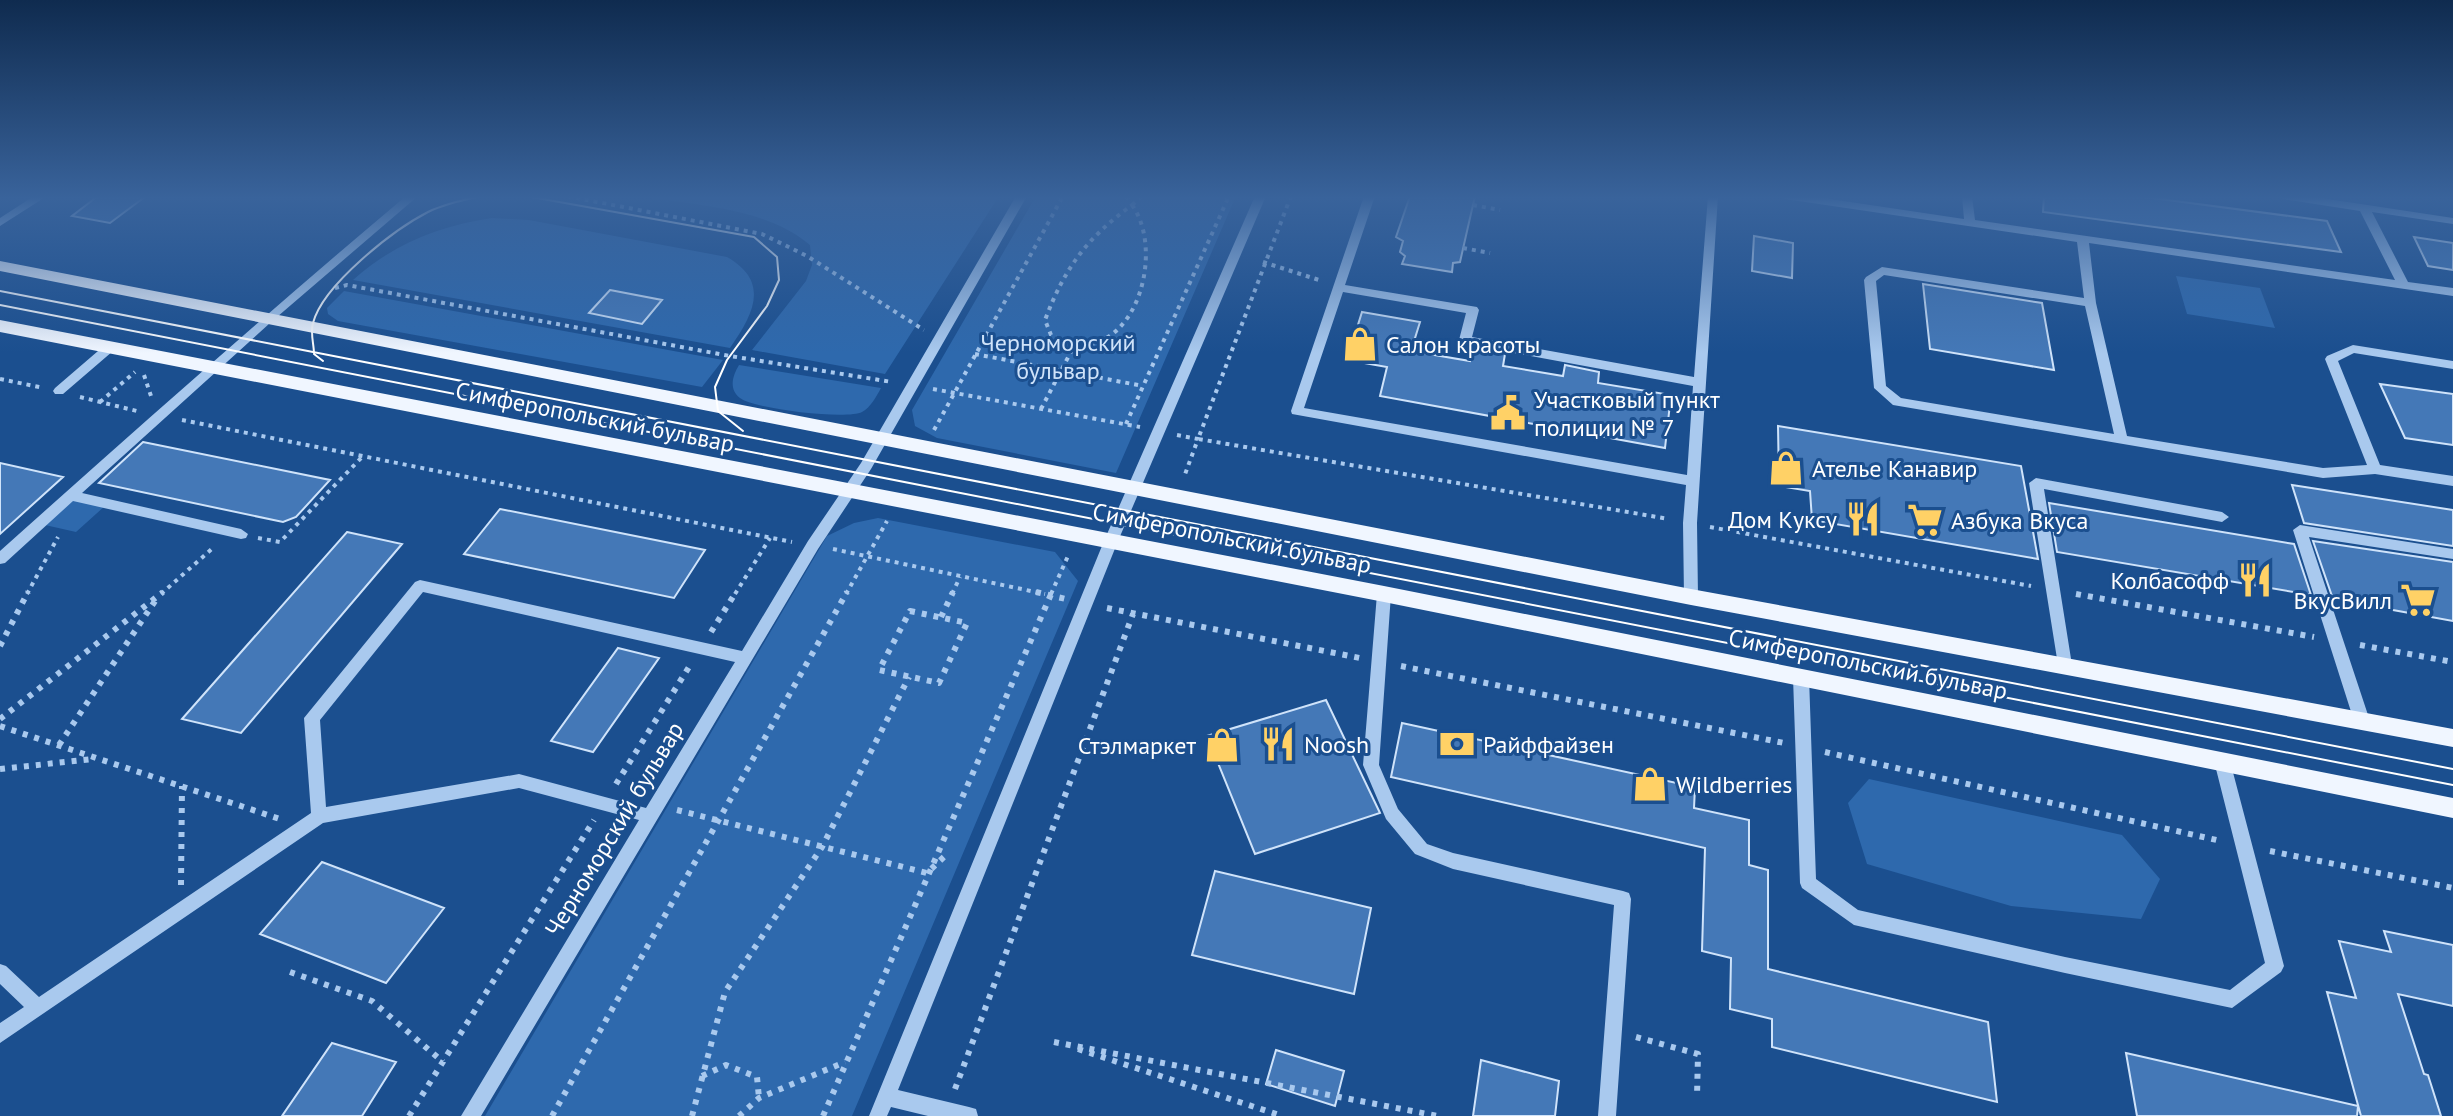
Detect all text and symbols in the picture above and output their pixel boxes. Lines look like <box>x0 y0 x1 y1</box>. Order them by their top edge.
shop icon: Салон красоты <box>1341 325 1379 363</box>
park label: Черноморский бульвар <box>980 327 1136 386</box>
place label: Салон красоты <box>1386 329 1540 360</box>
street label: Симферопольский бульвар <box>453 375 737 459</box>
place label: Участковый пункт полиции № 7 <box>1534 384 1720 443</box>
public building icon: Участковый пункт полиции № 7 <box>1489 394 1527 432</box>
shop icon: Ателье Канавир <box>1767 449 1805 487</box>
place label: Ателье Канавир <box>1812 453 1977 484</box>
street label: Симферопольский бульвар <box>1090 496 1374 580</box>
restaurant icon: Дом Куксу <box>1844 500 1882 538</box>
supermarket icon: Азбука Вкуса <box>1906 501 1944 539</box>
place label: Дом Куксу <box>1728 504 1837 535</box>
place label: Азбука Вкуса <box>1951 505 2088 536</box>
restaurant icon: Колбасофф <box>2236 561 2274 599</box>
place label: Колбасофф <box>2111 565 2229 596</box>
supermarket icon: ВкусВилл <box>2399 581 2437 619</box>
place label: ВкусВилл <box>2293 585 2392 616</box>
street label: Симферопольский бульвар <box>1726 622 2010 706</box>
street label: Черноморский бульвар <box>538 716 690 942</box>
restaurant icon: Noosh <box>1259 725 1297 763</box>
bank icon: Райффайзен <box>1438 725 1476 763</box>
shop icon: Стэлмаркет <box>1203 726 1241 764</box>
place label: Noosh <box>1304 729 1369 760</box>
place label: Райффайзен <box>1483 729 1614 760</box>
place label: Стэлмаркет <box>1078 730 1196 761</box>
shop icon: Wildberries <box>1631 765 1669 803</box>
place label: Wildberries <box>1676 769 1792 800</box>

